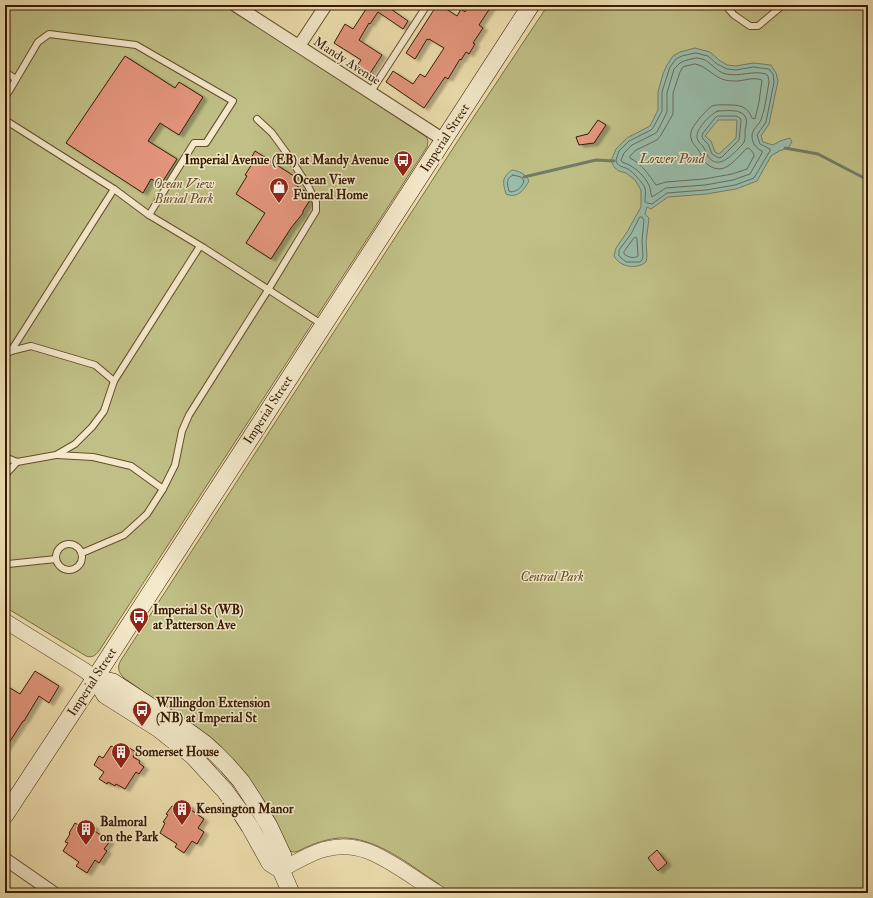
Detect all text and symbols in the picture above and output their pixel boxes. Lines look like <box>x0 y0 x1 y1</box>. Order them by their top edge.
street label: Mandy Avenue <box>310 33 384 90</box>
street label: Imperial Street <box>417 101 474 176</box>
bus stop icon: Imperial Avenue (EB) at Mandy Avenue <box>392 149 414 177</box>
water label: Lower Pond <box>638 150 706 167</box>
place label: Imperial Avenue (EB) at Mandy Avenue <box>185 152 390 169</box>
place label: Ocean View Funeral Home <box>293 172 369 203</box>
park label: Ocean View Burial Park <box>153 176 215 207</box>
shop icon: Ocean View Funeral Home <box>268 176 290 204</box>
street label: Imperial Street <box>240 373 297 448</box>
park label: Central Park <box>520 569 584 585</box>
place label: Imperial St (WB) at Patterson Ave <box>153 602 243 633</box>
bus stop icon: Imperial St (WB) at Patterson Ave <box>128 606 150 634</box>
street label: Imperial Street <box>64 645 121 720</box>
place label: Willingdon Extension (NB) at Imperial St <box>155 695 271 727</box>
bus stop icon: Willingdon Extension (NB) at Imperial St <box>131 699 153 727</box>
building icon: Somerset House <box>110 741 132 769</box>
place label: Somerset House <box>135 744 220 760</box>
building icon: Kensington Manor <box>171 798 193 826</box>
place label: Kensington Manor <box>196 801 295 818</box>
place label: Balmoral on the Park <box>100 814 159 845</box>
building icon: Balmoral on the Park <box>75 818 97 846</box>

